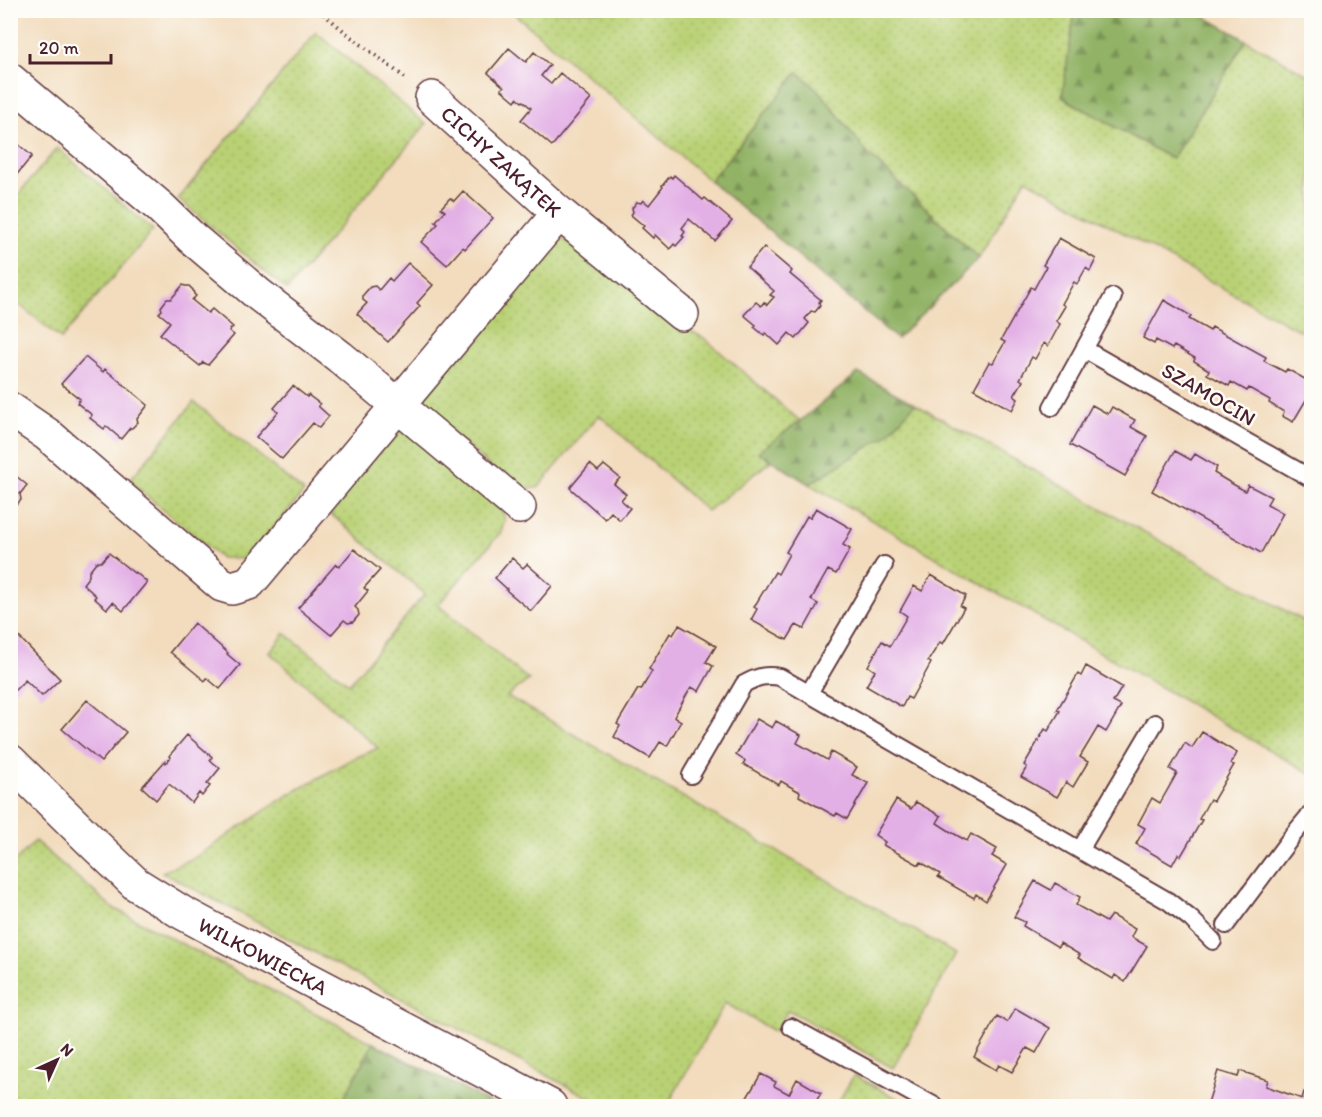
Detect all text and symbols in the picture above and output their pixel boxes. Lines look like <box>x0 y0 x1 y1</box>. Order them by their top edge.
scale bar <box>30 27 111 65</box>
text: 20 m <box>39 37 79 59</box>
street label: CICHY ZAKĄTEK <box>436 100 567 222</box>
street label: SZAMOCIN <box>1158 357 1260 431</box>
street label: WILKOWIECKA <box>194 911 333 1000</box>
north arrow <box>27 1030 87 1090</box>
text: N <box>57 1039 78 1060</box>

